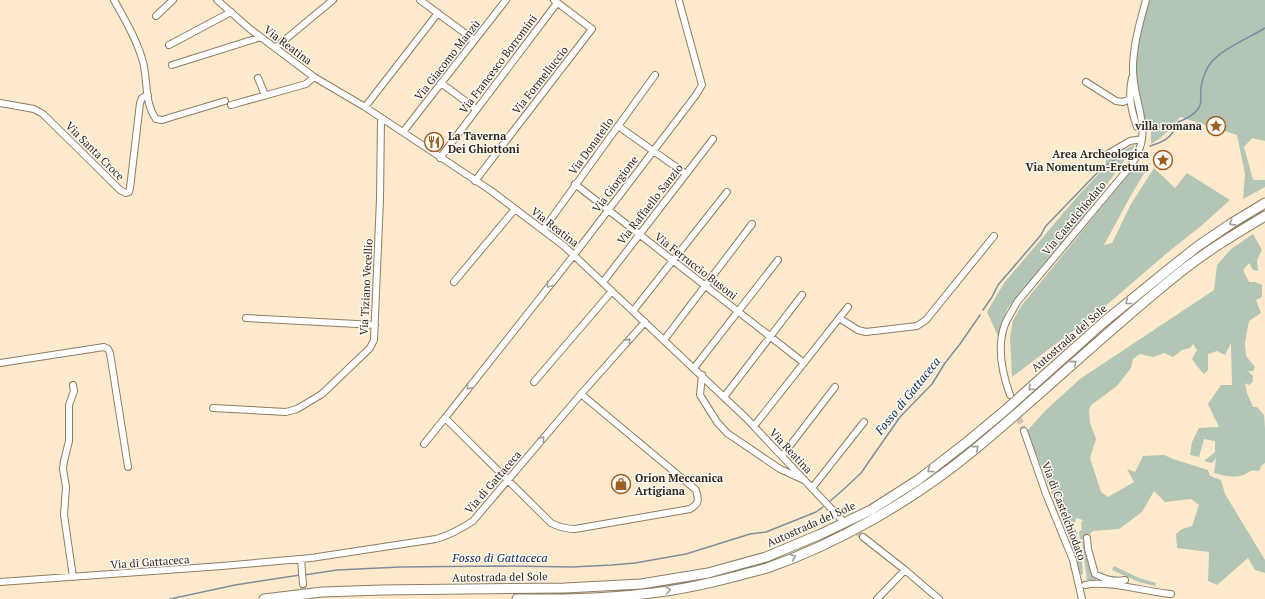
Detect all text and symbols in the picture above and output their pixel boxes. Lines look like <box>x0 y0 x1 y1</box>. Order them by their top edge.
street label: Via Francesco Borromini <box>456 12 540 116</box>
street label: Via Giacomo Manzù <box>411 17 483 103</box>
street label: Via Reatina <box>261 22 315 68</box>
street label: Via Formelluccio <box>509 43 571 117</box>
street label: Via Donatello <box>566 115 616 177</box>
place icon: villa romana <box>1205 115 1227 137</box>
street label: Via Santa Croce <box>63 119 128 184</box>
place label: villa romana <box>1134 119 1202 133</box>
place label: La Taverna Dei Ghiottoni <box>448 129 520 156</box>
restaurant icon: La Taverna Dei Ghiottoni <box>423 131 445 153</box>
place label: Area Archeologica Via Nomentum-Eretum <box>1026 147 1150 174</box>
place icon: Area Archeologica Via Nomentum-Eretum <box>1152 149 1174 171</box>
street label: Via Giorgione <box>589 152 641 215</box>
street label: Via Raffaello Sanzio <box>614 161 686 247</box>
street label: Via Castelchiodato <box>1039 178 1109 258</box>
street label: Via Reatina <box>528 204 582 250</box>
one-way arrow <box>1229 219 1236 226</box>
street label: Via Ferruccio Busoni <box>652 229 740 303</box>
street label: Via Tiziano Vecellio <box>356 238 376 336</box>
one-way arrow <box>547 281 554 288</box>
one-way arrow <box>1126 298 1133 305</box>
street label: Autostrada del Sole <box>1028 301 1110 375</box>
one-way arrow <box>623 338 630 346</box>
water label: Fosso di Gattaceca <box>871 354 943 438</box>
one-way arrow <box>1069 360 1077 367</box>
one-way arrow <box>467 383 474 390</box>
one-way arrow <box>1028 383 1035 390</box>
street label: Via Reatina <box>767 426 816 477</box>
one-way arrow <box>538 436 545 444</box>
one-way arrow <box>972 446 979 453</box>
street label: Via di Gattaceca <box>462 447 525 516</box>
street label: Via di Castelchiodato <box>1039 460 1089 562</box>
one-way arrow <box>928 466 935 473</box>
place label: Orion Meccanica Artigiana <box>635 471 723 498</box>
shop icon: Orion Meccanica Artigiana <box>610 473 632 495</box>
street label: Autostrada del Sole <box>765 498 858 550</box>
water label: Fosso di Gattaceca <box>451 550 548 565</box>
street label: Via di Gattaceca <box>110 552 190 572</box>
one-way arrow <box>790 554 797 562</box>
street label: Autostrada del Sole <box>452 569 548 585</box>
one-way arrow <box>665 586 671 595</box>

